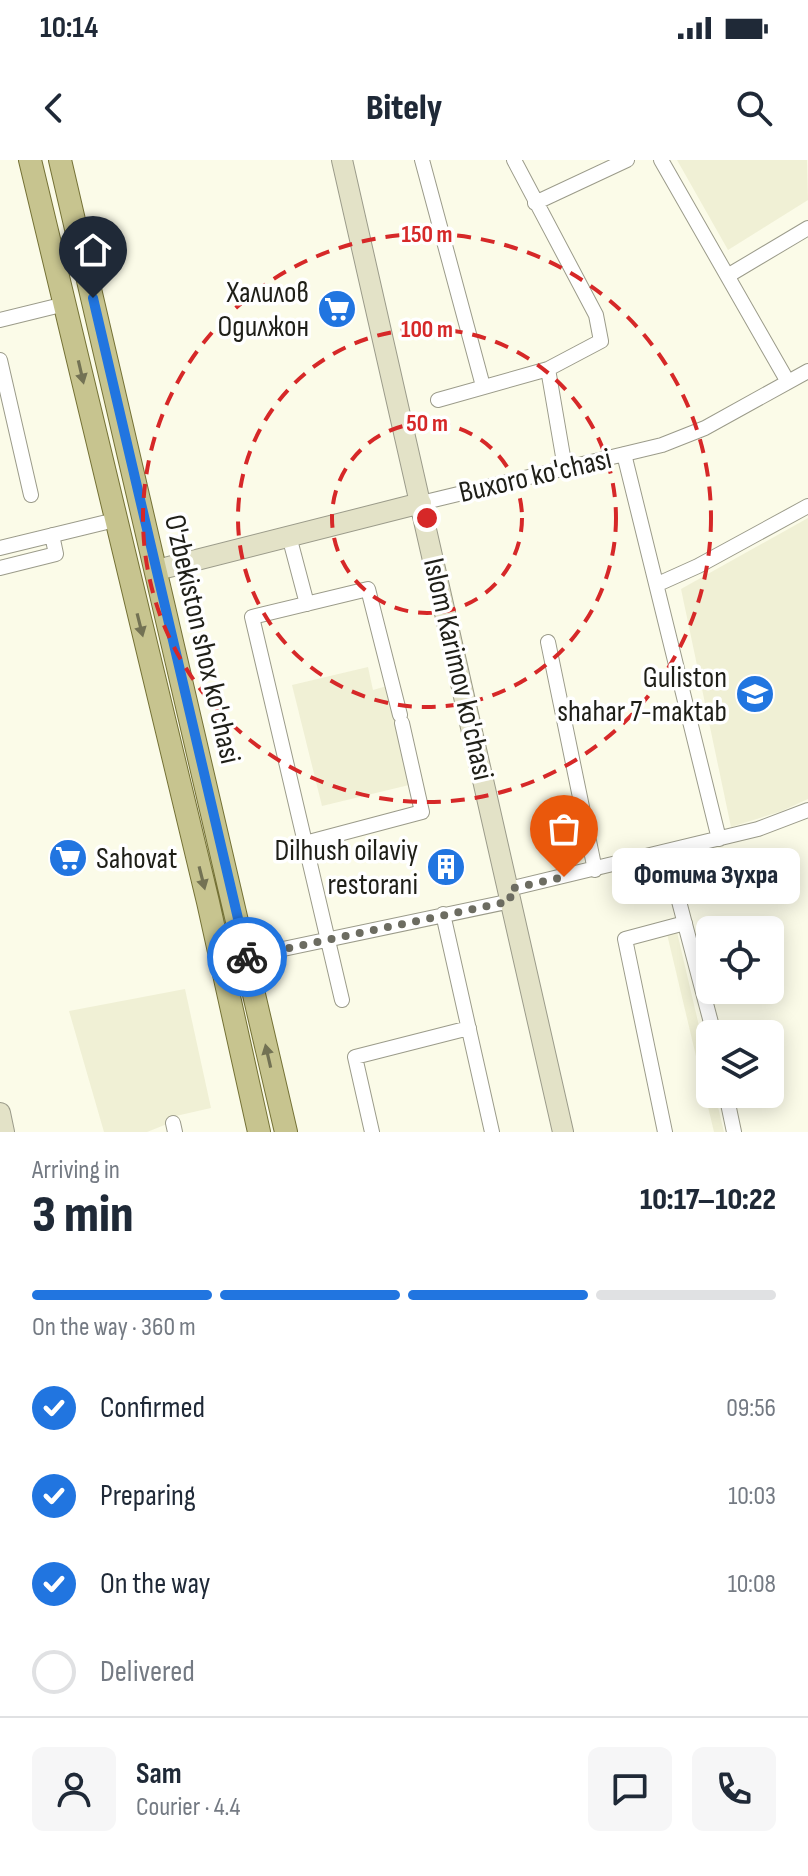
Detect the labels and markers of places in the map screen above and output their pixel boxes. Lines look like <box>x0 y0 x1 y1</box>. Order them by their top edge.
pin <box>59 216 127 298</box>
place label: Халилов Одилжон <box>218 275 309 345</box>
supermarket icon: Халилов Одилжон <box>316 288 358 330</box>
centre of rings <box>413 504 441 532</box>
place label: Guliston shahar 7-maktab <box>557 660 727 730</box>
school or university icon: Guliston shahar 7-maktab <box>734 673 776 715</box>
pin <box>530 795 598 877</box>
place label: Dilhush oilaviy restorani <box>275 833 418 903</box>
supermarket icon: Sahovat <box>47 837 89 879</box>
place label: Sahovat <box>96 841 177 877</box>
building icon: Dilhush oilaviy restorani <box>425 846 467 888</box>
callout: Фотима Зухра <box>612 849 800 905</box>

